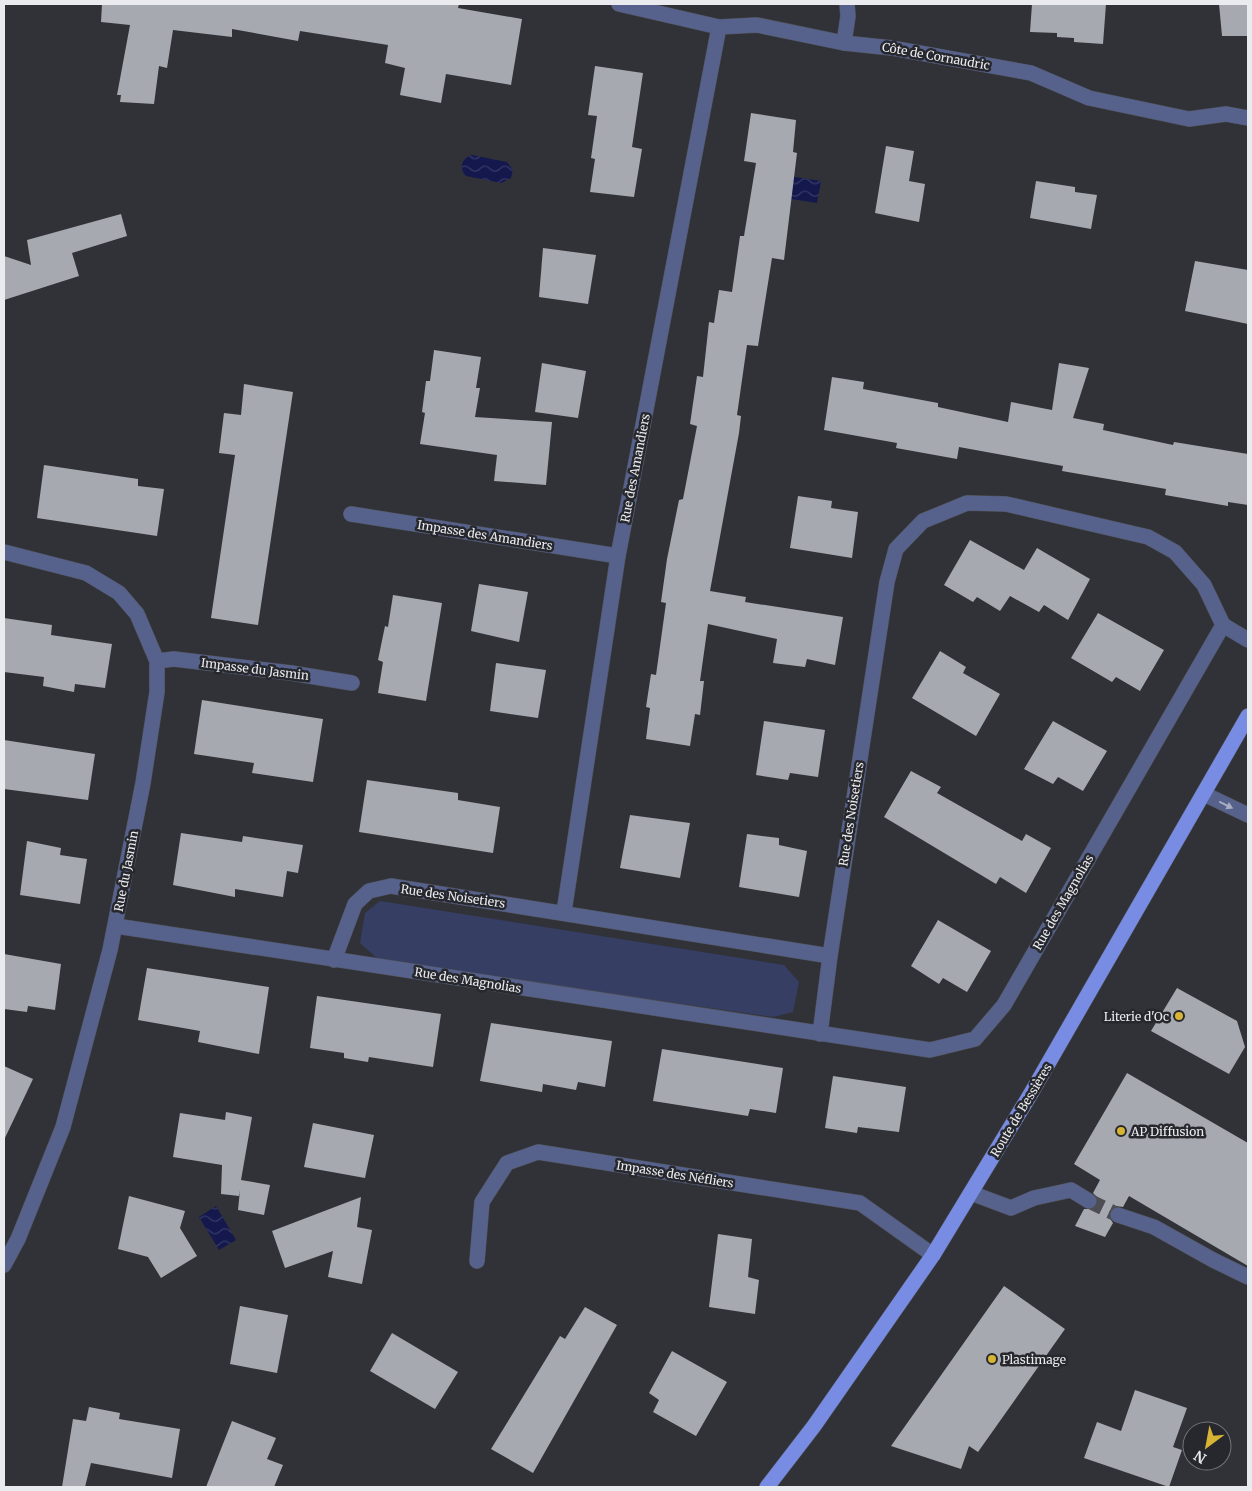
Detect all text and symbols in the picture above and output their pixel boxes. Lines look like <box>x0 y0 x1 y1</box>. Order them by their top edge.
street label: Côte de Cornaudric <box>881 39 991 73</box>
street label: Rue des Amandiers <box>617 412 653 524</box>
street label: Impasse des Amandiers <box>416 517 554 553</box>
street label: Impasse du Jasmin <box>200 655 310 683</box>
street label: Rue des Noisetiers <box>835 761 867 867</box>
one-way arrow <box>1219 801 1233 809</box>
street label: Rue du Jasmin <box>111 829 141 913</box>
street label: Rue des Magnolias <box>1030 851 1096 952</box>
street label: Rue des Noisetiers <box>400 881 506 911</box>
street label: Rue des Magnolias <box>414 964 522 996</box>
place label: Literie d'Oc <box>1104 1009 1169 1024</box>
marker: Literie d'Oc <box>1173 1010 1185 1022</box>
street label: Route de Bessières <box>987 1060 1055 1159</box>
place label: AP Diffusion <box>1130 1124 1204 1139</box>
marker: AP Diffusion <box>1115 1125 1127 1137</box>
street label: Impasse des Néfliers <box>615 1157 735 1191</box>
place label: Plastimage <box>1002 1352 1066 1367</box>
marker: Plastimage <box>986 1353 998 1365</box>
north arrow <box>1182 1421 1232 1471</box>
text: N <box>1191 1446 1210 1468</box>

